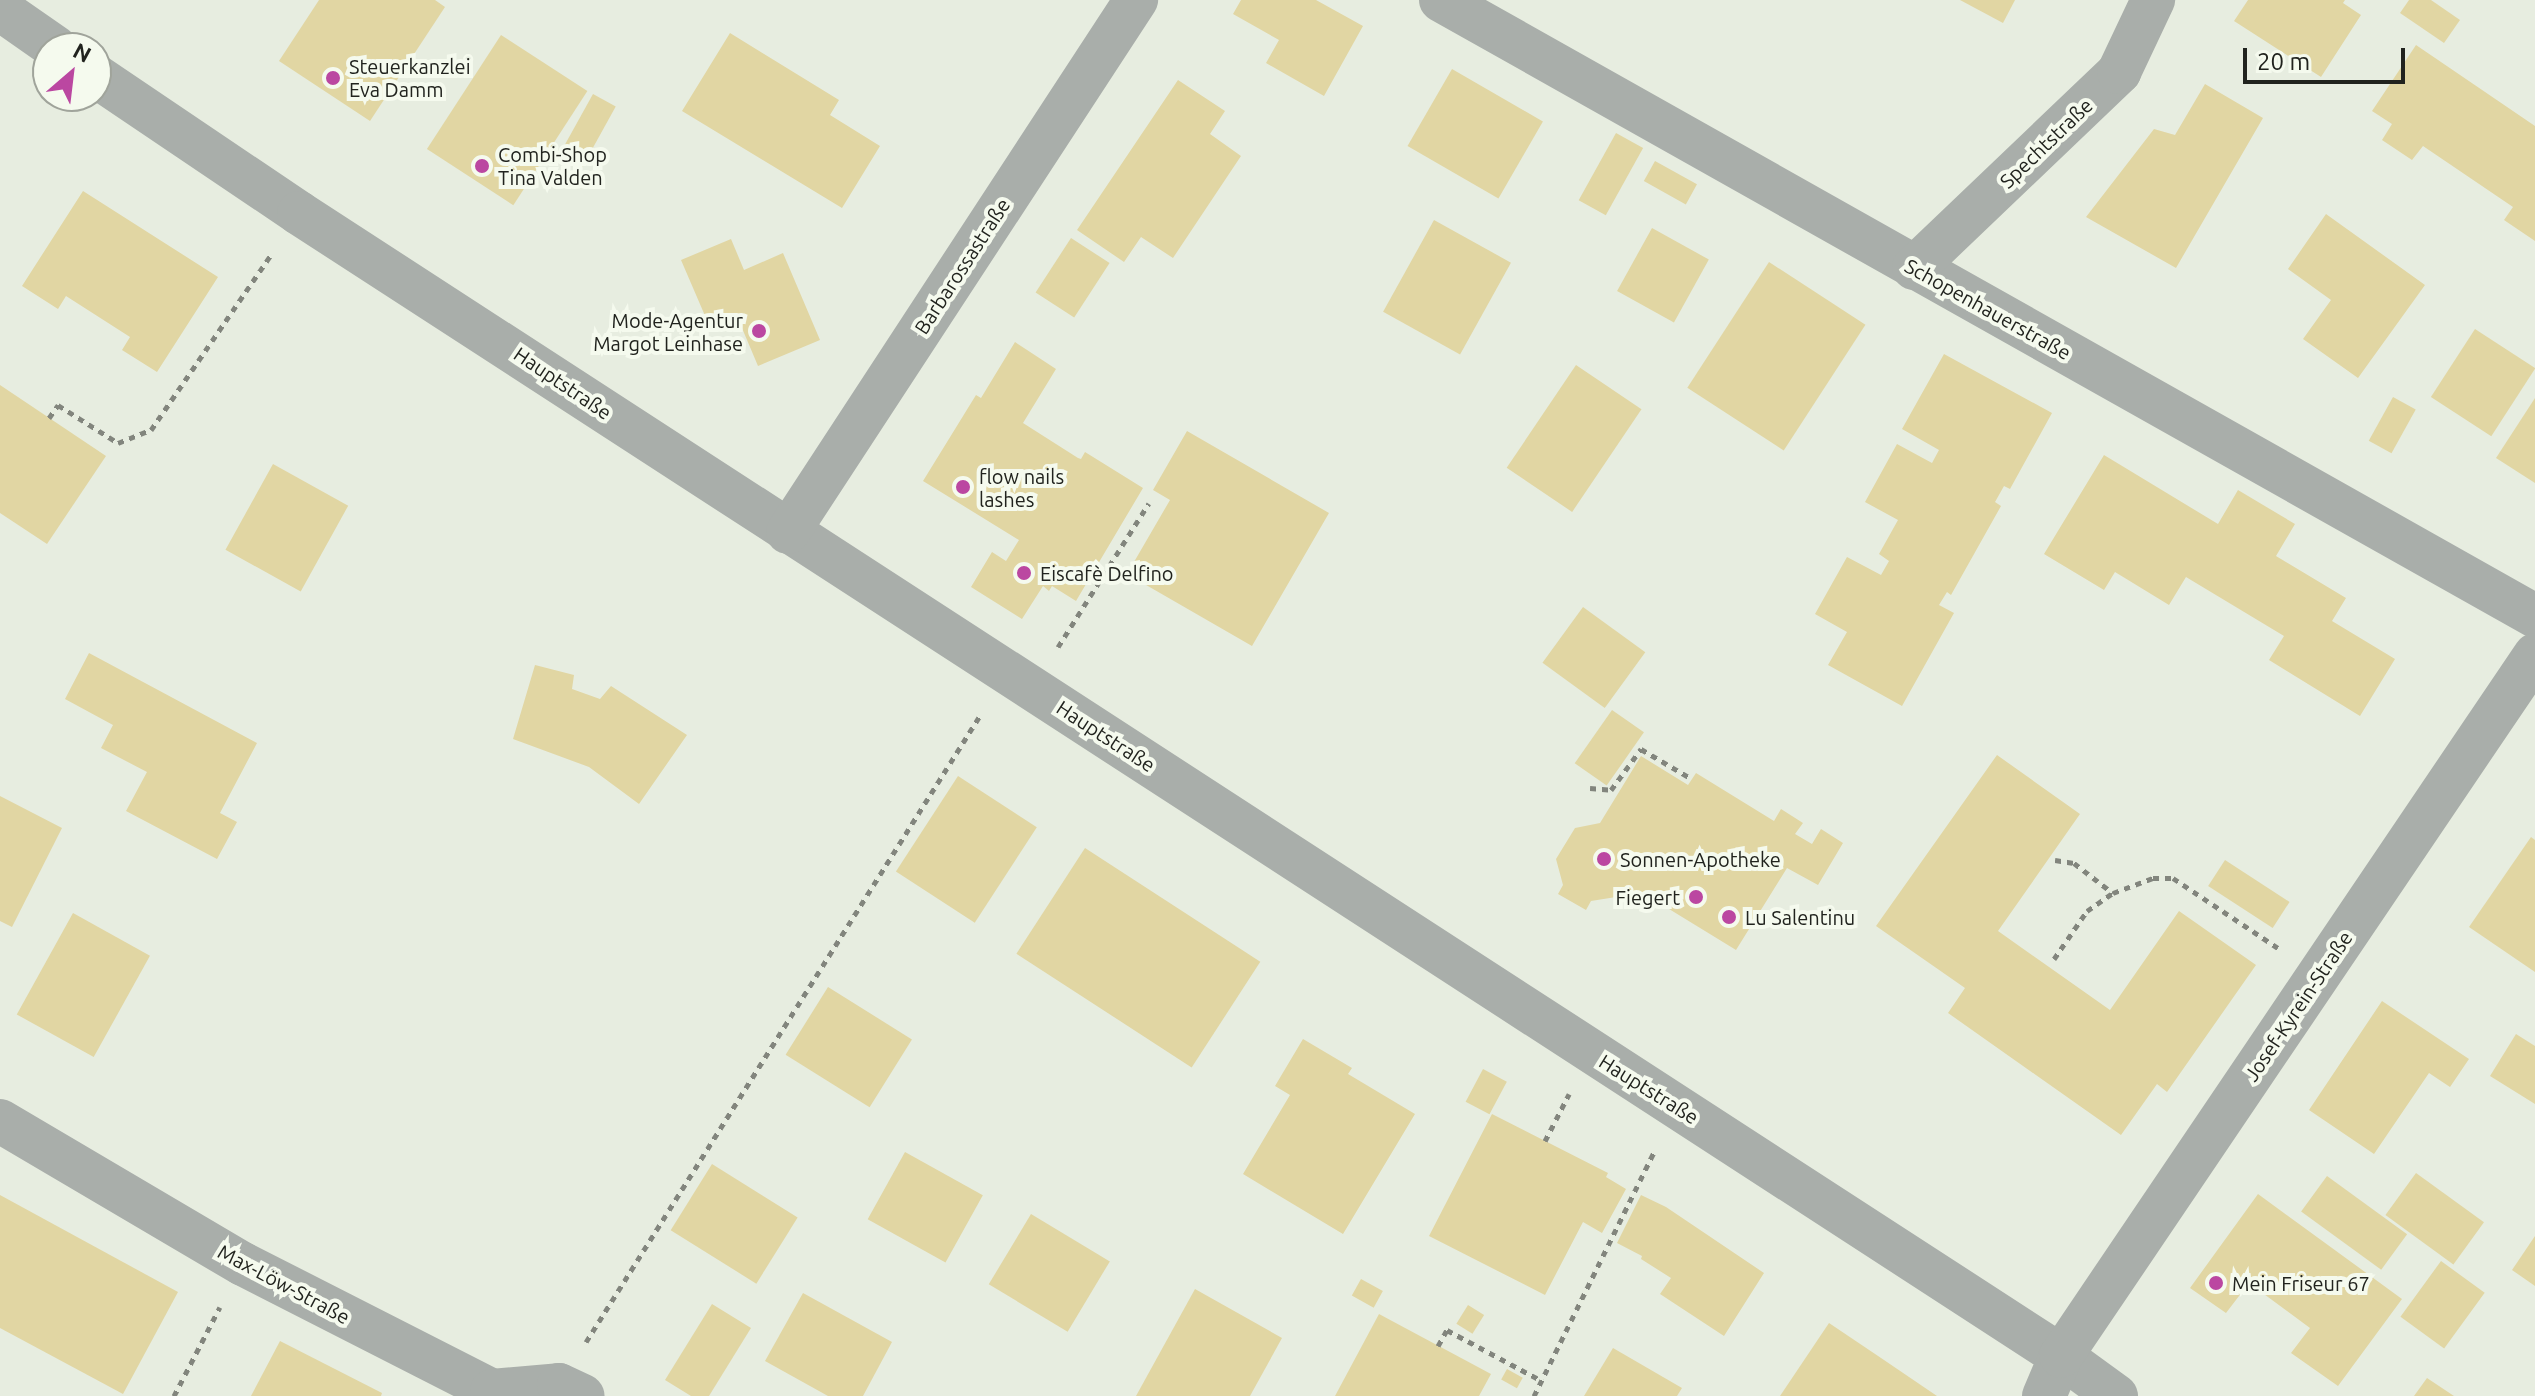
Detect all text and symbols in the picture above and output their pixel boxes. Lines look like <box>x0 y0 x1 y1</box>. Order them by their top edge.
north arrow <box>32 32 112 112</box>
scale bar <box>2247 32 2409 82</box>
text: N <box>69 37 96 67</box>
text: 20 m <box>2257 48 2310 75</box>
place label: Steuerkanzlei Eva Damm <box>349 54 470 101</box>
marker: Steuerkanzlei Eva Damm <box>324 69 342 87</box>
street label: Spechtstraße <box>1995 93 2097 193</box>
place label: Combi-Shop Tina Valden <box>498 142 607 189</box>
marker: Combi-Shop Tina Valden <box>473 157 491 175</box>
street label: Barbarossastraße <box>909 194 1015 338</box>
street label: Schopenhauerstraße <box>1901 253 2075 365</box>
place label: Mode-Agentur Margot Leinhase <box>593 308 743 355</box>
marker: Mode-Agentur Margot Leinhase <box>750 322 768 340</box>
street label: Hauptstraße <box>510 342 616 424</box>
place label: flow nails lashes <box>979 464 1064 511</box>
marker: flow nails lashes <box>954 478 972 496</box>
place label: Eiscafè Delfino <box>1040 561 1173 585</box>
marker: Eiscafè Delfino <box>1015 564 1033 582</box>
street label: Hauptstraße <box>1052 695 1160 777</box>
place label: Sonnen-Apotheke <box>1620 847 1781 871</box>
marker: Sonnen-Apotheke <box>1595 850 1613 868</box>
place label: Fiegert <box>1616 885 1680 909</box>
marker: Fiegert <box>1687 888 1705 906</box>
place label: Lu Salentinu <box>1745 905 1855 929</box>
marker: Lu Salentinu <box>1720 908 1738 926</box>
street label: Josef-Kyrein-Straße <box>2239 926 2357 1086</box>
street label: Hauptstraße <box>1595 1049 1703 1129</box>
street label: Max-Löw-Straße <box>214 1239 354 1329</box>
place label: Mein Friseur 67 <box>2232 1271 2370 1295</box>
marker: Mein Friseur 67 <box>2207 1274 2225 1292</box>

